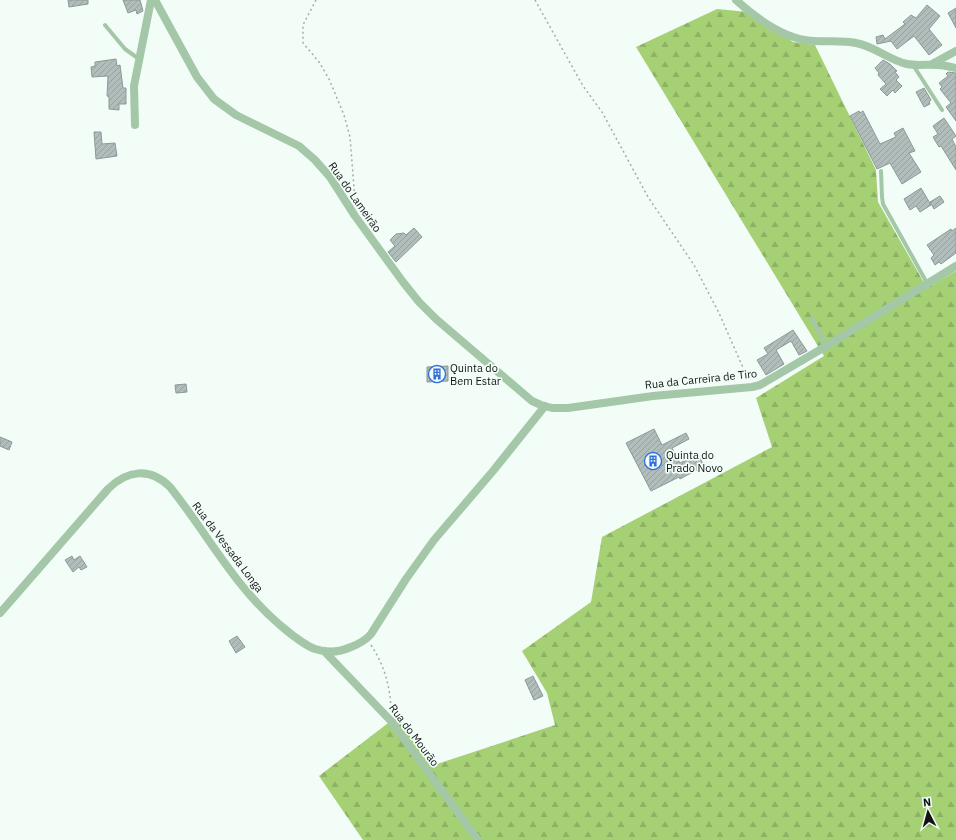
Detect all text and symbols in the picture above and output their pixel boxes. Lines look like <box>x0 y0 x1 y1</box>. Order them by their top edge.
street label: Rua do Lameirão <box>326 159 384 235</box>
place label: Quinta do Bem Estar <box>450 361 501 388</box>
building icon: Quinta do Bem Estar <box>427 364 447 384</box>
street label: Rua da Carreira de Tiro <box>644 366 758 392</box>
place label: Quinta do Prado Novo <box>666 448 723 475</box>
building icon: Quinta do Prado Novo <box>643 451 663 471</box>
street label: Rua da Vessada Longa <box>189 499 267 595</box>
street label: Rua do Mourão <box>386 701 442 769</box>
north arrow <box>908 792 948 832</box>
text: N <box>922 795 932 809</box>

